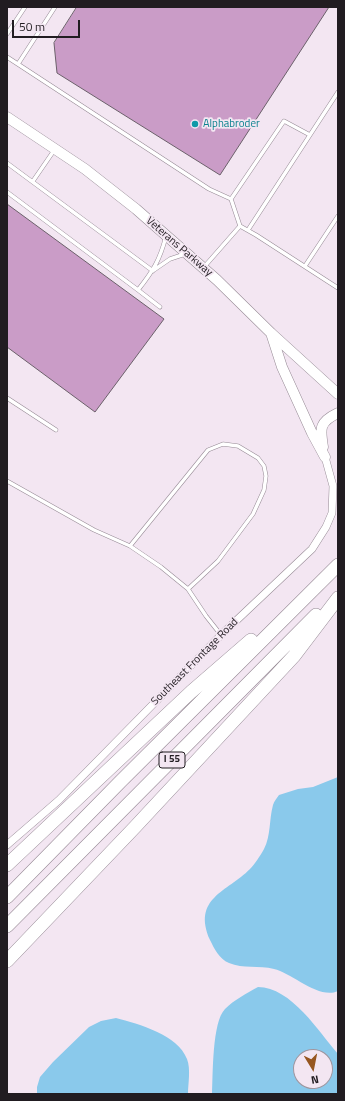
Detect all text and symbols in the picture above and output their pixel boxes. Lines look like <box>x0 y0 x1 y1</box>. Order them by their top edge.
scale bar <box>14 12 82 38</box>
text: 50 m <box>19 17 45 36</box>
place label: Alphabroder <box>203 117 260 131</box>
marker: Alphabroder <box>190 119 200 129</box>
street label: Veterans Parkway <box>143 214 215 280</box>
street label: Southeast Frontage Road <box>149 616 241 708</box>
road number: I 55 <box>159 752 185 768</box>
north arrow <box>293 1049 333 1089</box>
text: N <box>310 1071 320 1088</box>

